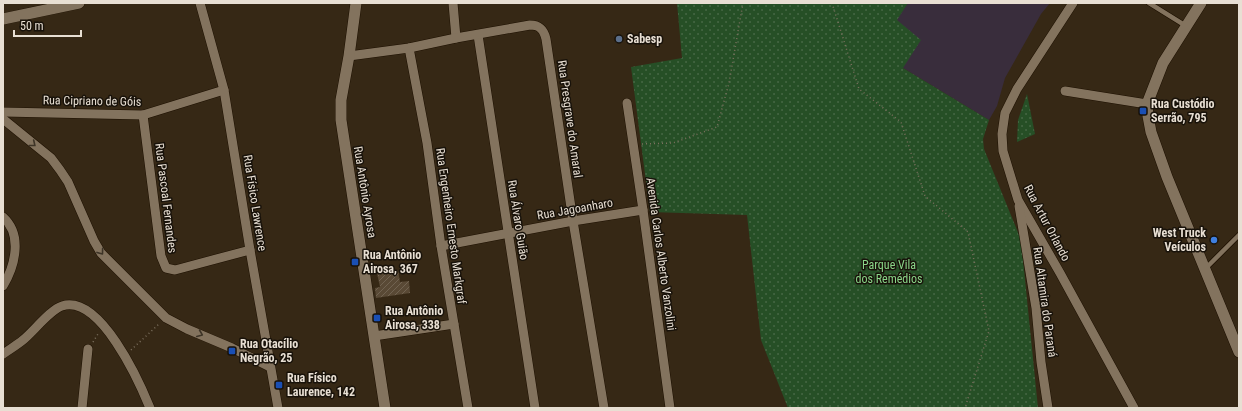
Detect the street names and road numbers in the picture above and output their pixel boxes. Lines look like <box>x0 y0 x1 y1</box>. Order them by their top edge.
street label: Rua Presgrave do Amaral <box>555 59 585 179</box>
street label: Rua Cipriano de Góis <box>43 93 141 109</box>
street label: Rua Pascoal Fernandes <box>152 142 180 254</box>
street label: Rua Antônio Ayrosa <box>351 145 379 239</box>
street label: Rua Engenheiro Ernesto Markgraf <box>433 147 469 305</box>
street label: Rua Físico Lawrence <box>240 154 270 252</box>
street label: Avenida Carlos Alberto Vanzolini <box>643 177 679 331</box>
street label: Rua Álvaro Guião <box>505 179 532 261</box>
street label: Rua Artur Orlando <box>1021 182 1073 264</box>
street label: Rua Jagoanharo <box>536 195 614 223</box>
street label: Rua Altamira do Paraná <box>1030 246 1060 358</box>

